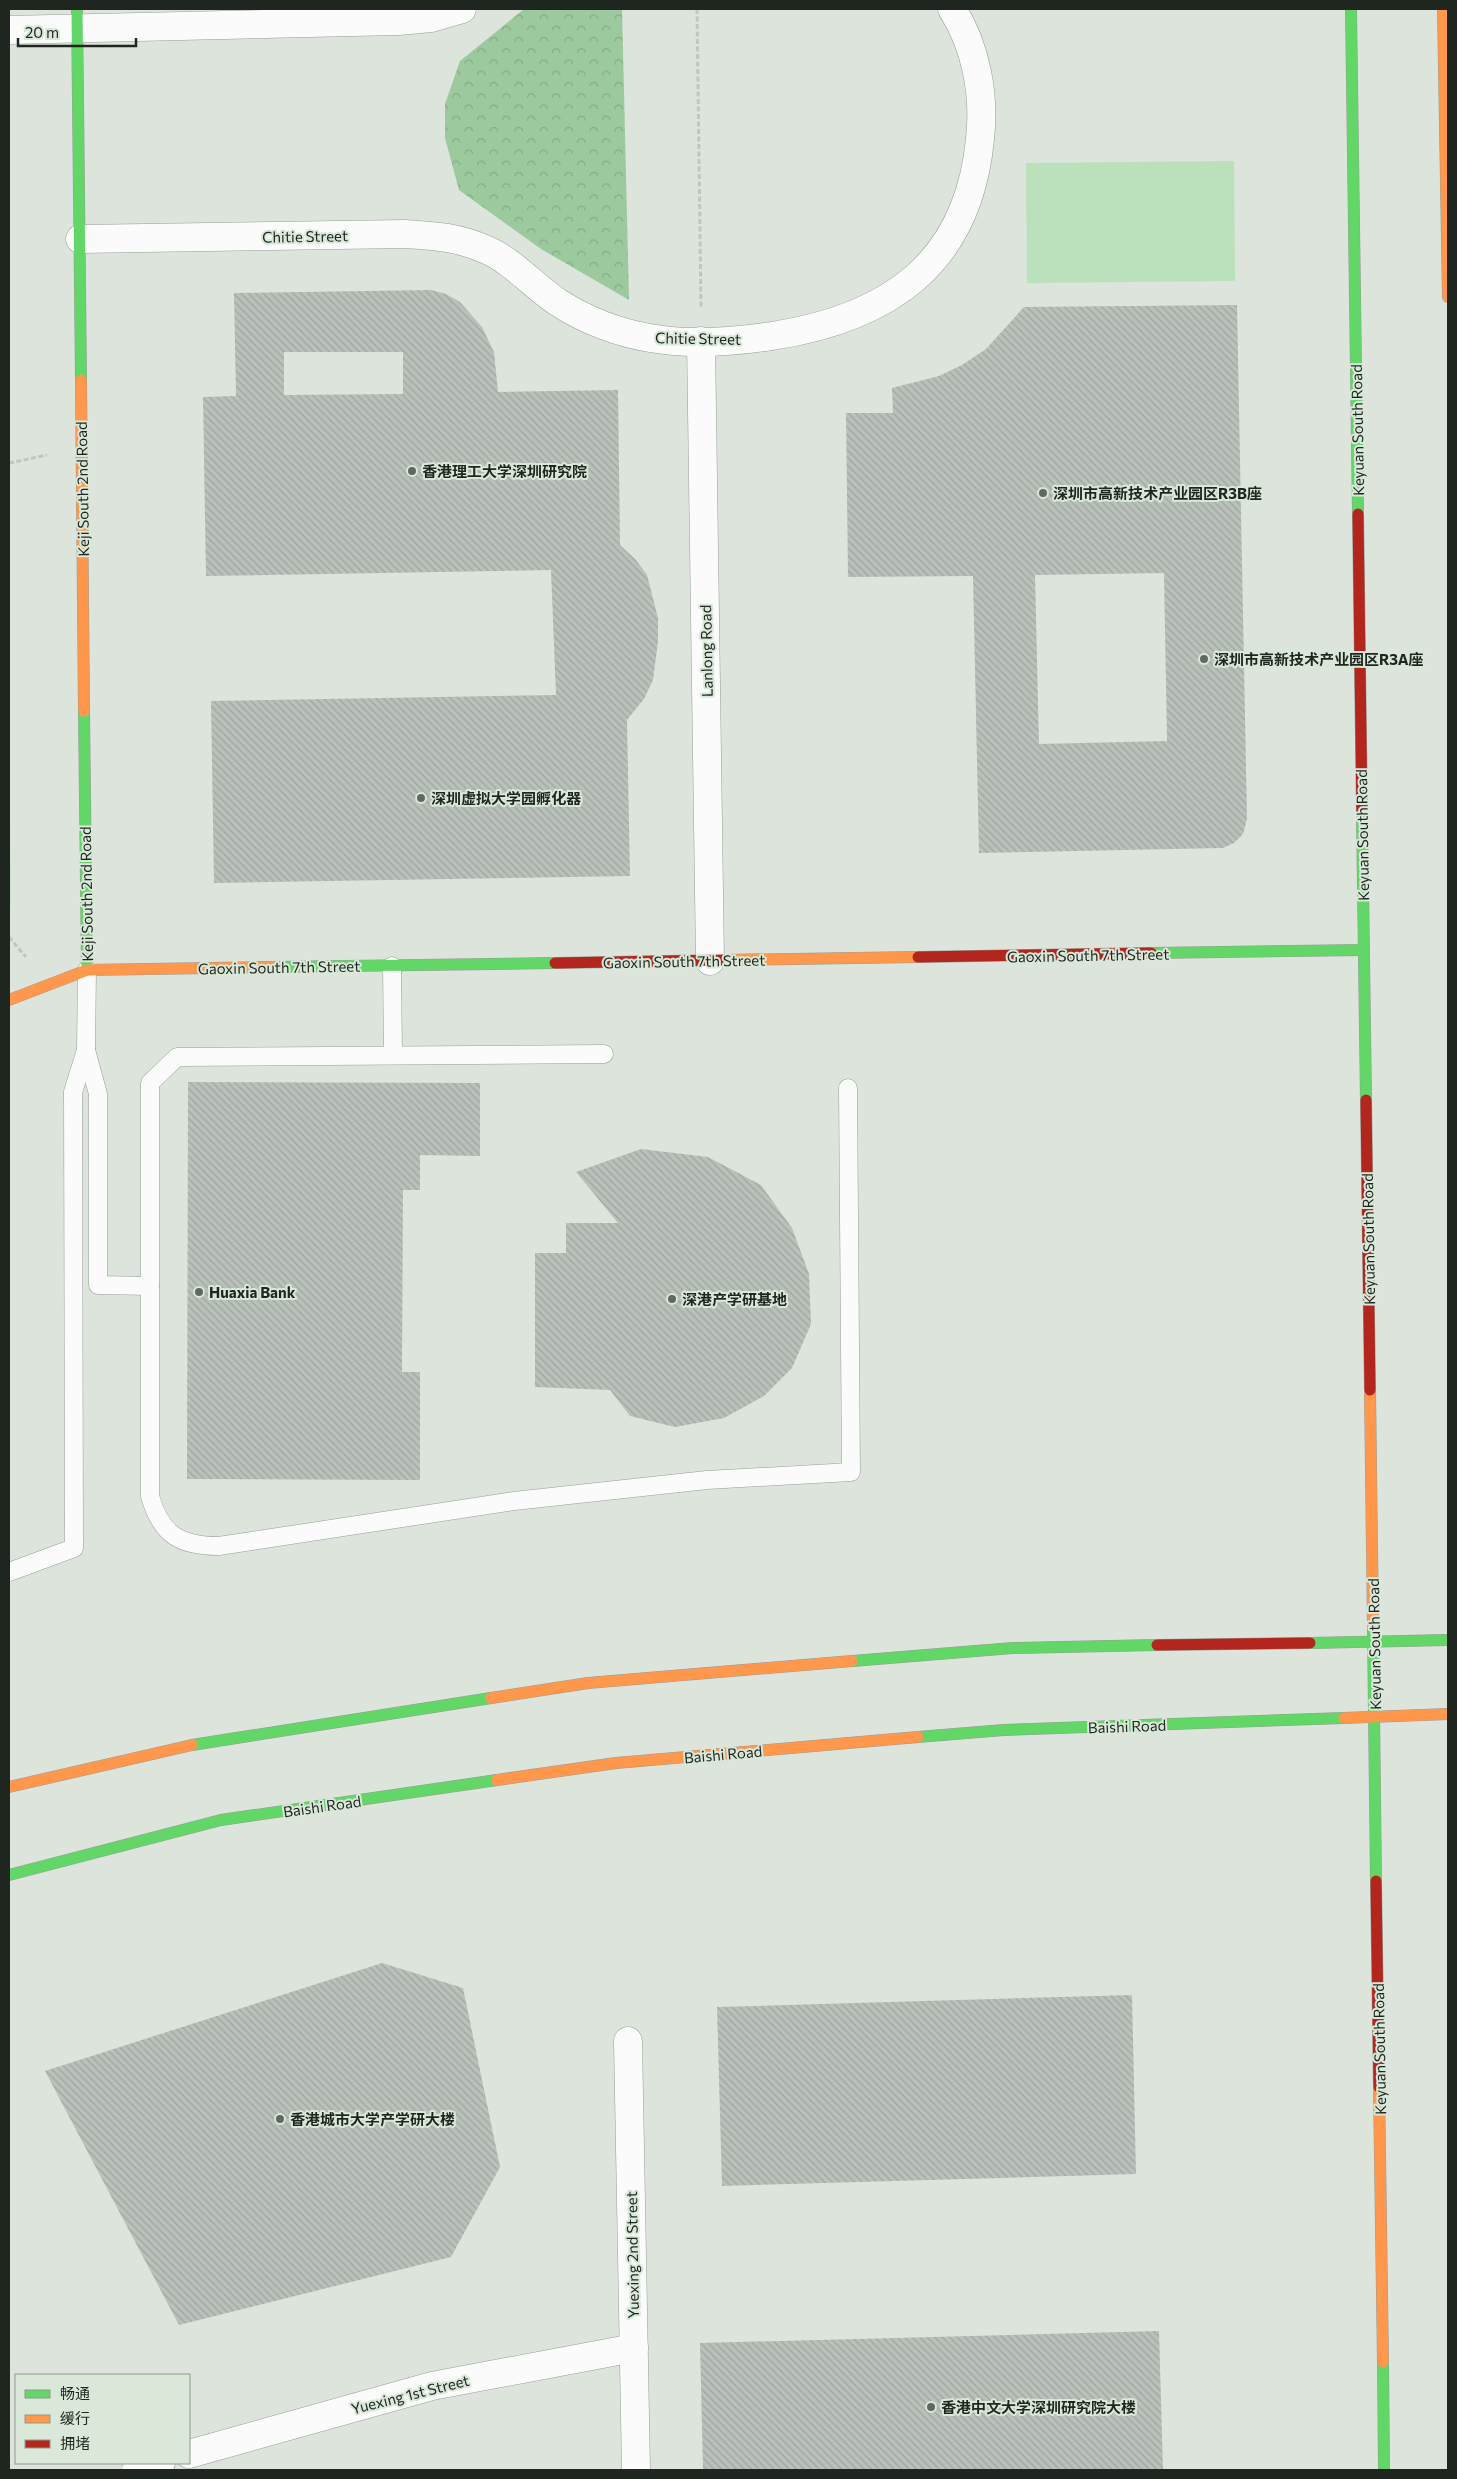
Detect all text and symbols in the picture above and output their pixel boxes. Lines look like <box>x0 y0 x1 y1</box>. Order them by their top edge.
scale bar <box>18 15 135 47</box>
text: 20 m <box>25 23 59 41</box>
street label: Chitie Street <box>262 226 348 246</box>
street label: Chitie Street <box>655 328 741 348</box>
street label: Keyuan South Road <box>1347 364 1367 496</box>
street label: Keji South 2nd Road <box>72 421 92 557</box>
place label: 香港理工大学深圳研究院 <box>422 462 587 480</box>
marker: 香港理工大学深圳研究院 <box>406 465 418 477</box>
place label: 深圳市高新技术产业园区R3B座 <box>1053 484 1262 502</box>
marker: 深圳市高新技术产业园区R3B座 <box>1037 487 1049 499</box>
street label: Lanlong Road <box>696 605 716 697</box>
place label: 深圳市高新技术产业园区R3A座 <box>1214 650 1424 668</box>
marker: 深圳市高新技术产业园区R3A座 <box>1198 653 1210 665</box>
street label: Keyuan South Road <box>1352 769 1372 901</box>
place label: 深圳虚拟大学园孵化器 <box>431 789 582 807</box>
marker: 深圳虚拟大学园孵化器 <box>415 792 427 804</box>
street label: Keji South 2nd Road <box>76 826 96 962</box>
street label: Gaoxin South 7th Street <box>1007 945 1169 965</box>
street label: Gaoxin South 7th Street <box>603 951 765 971</box>
street label: Gaoxin South 7th Street <box>198 957 360 977</box>
street label: Keyuan South Road <box>1358 1173 1378 1305</box>
place label: Huaxia Bank <box>209 1283 296 1301</box>
marker: Huaxia Bank <box>193 1286 205 1298</box>
place label: 深港产学研基地 <box>682 1290 787 1308</box>
marker: 深港产学研基地 <box>666 1293 678 1305</box>
street label: Keyuan South Road <box>1364 1578 1384 1710</box>
street label: Baishi Road <box>1087 1716 1167 1736</box>
street label: Baishi Road <box>683 1742 763 1766</box>
street label: Baishi Road <box>282 1792 362 1820</box>
street label: Keyuan South Road <box>1369 1983 1389 2115</box>
place label: 香港城市大学产学研大楼 <box>290 2110 455 2128</box>
marker: 香港城市大学产学研大楼 <box>274 2113 286 2125</box>
street label: Yuexing 2nd Street <box>622 2191 642 2319</box>
street label: Yuexing 1st Street <box>349 2371 471 2417</box>
legend <box>15 2374 190 2464</box>
text: 畅通 <box>60 2384 90 2402</box>
place label: 香港中文大学深圳研究院大楼 <box>941 2398 1136 2416</box>
marker: 香港中文大学深圳研究院大楼 <box>925 2401 937 2413</box>
text: 缓行 <box>60 2409 90 2427</box>
text: 拥堵 <box>60 2434 90 2452</box>

